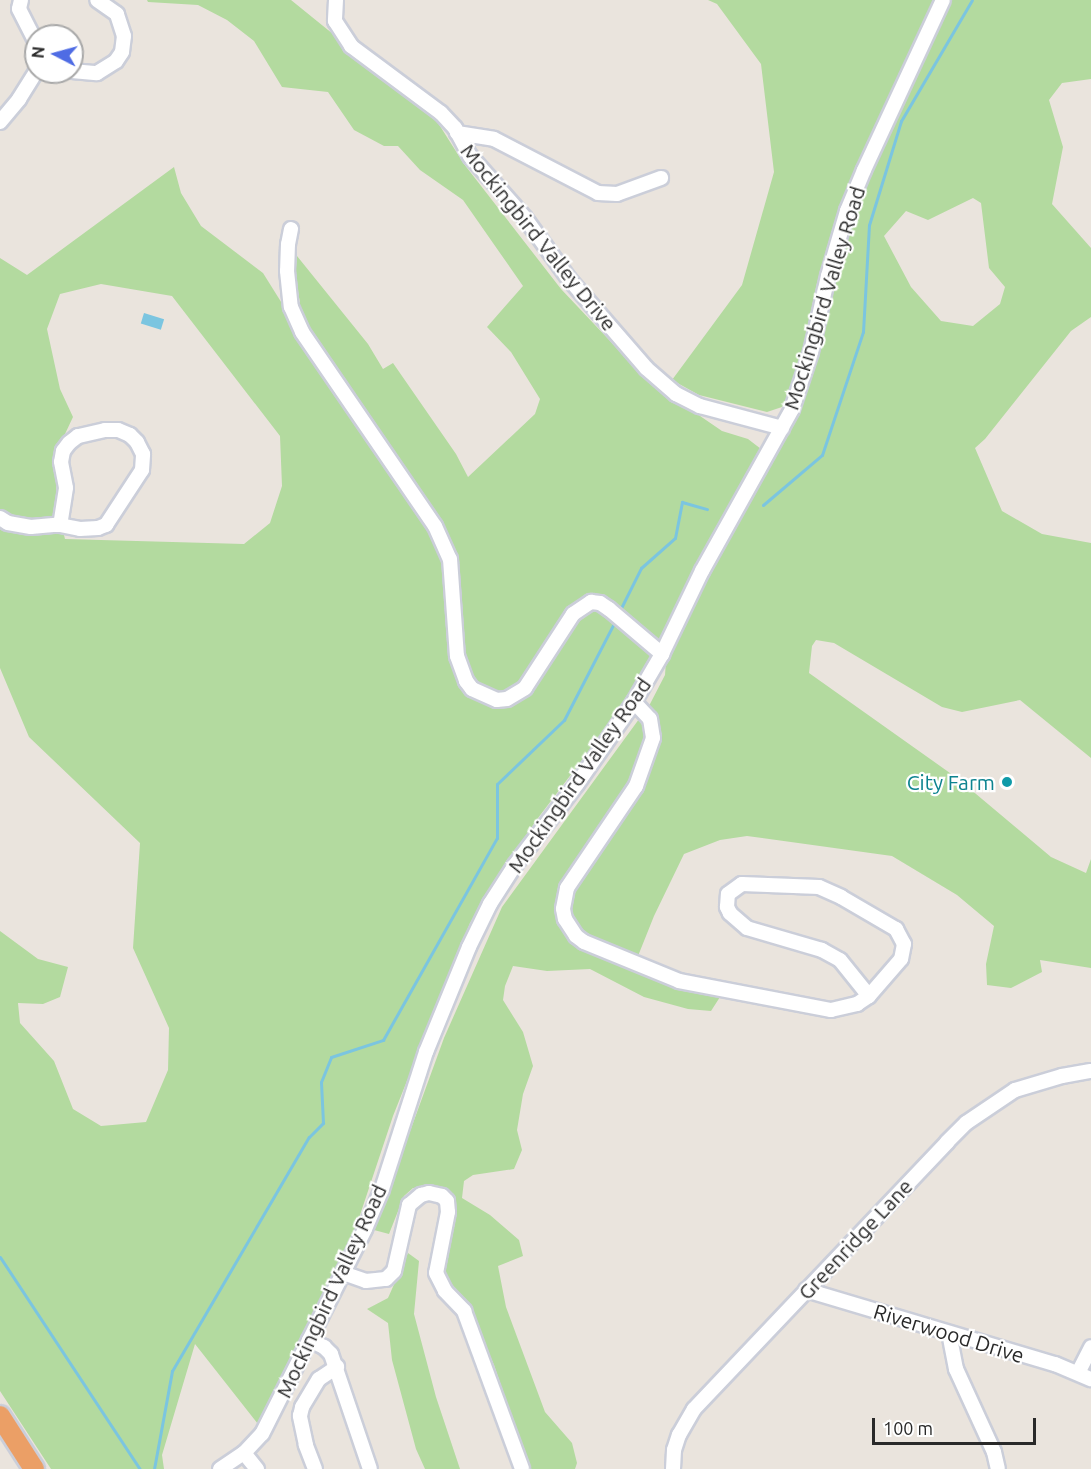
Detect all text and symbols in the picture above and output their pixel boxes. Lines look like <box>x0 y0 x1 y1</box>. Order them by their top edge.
north arrow <box>24 24 84 84</box>
text: N <box>29 45 48 59</box>
street label: Mockingbird Valley Drive <box>456 138 622 336</box>
street label: Mockingbird Valley Road <box>778 183 870 413</box>
street label: Mockingbird Valley Road <box>502 673 656 877</box>
place label: City Farm <box>907 769 995 795</box>
marker: City Farm <box>1000 775 1014 789</box>
street label: Greenridge Lane <box>793 1173 917 1305</box>
street label: Mockingbird Valley Road <box>271 1180 391 1402</box>
street label: Riverwood Drive <box>871 1298 1027 1368</box>
scale bar <box>875 1406 1038 1444</box>
text: 100 m <box>883 1418 933 1438</box>

